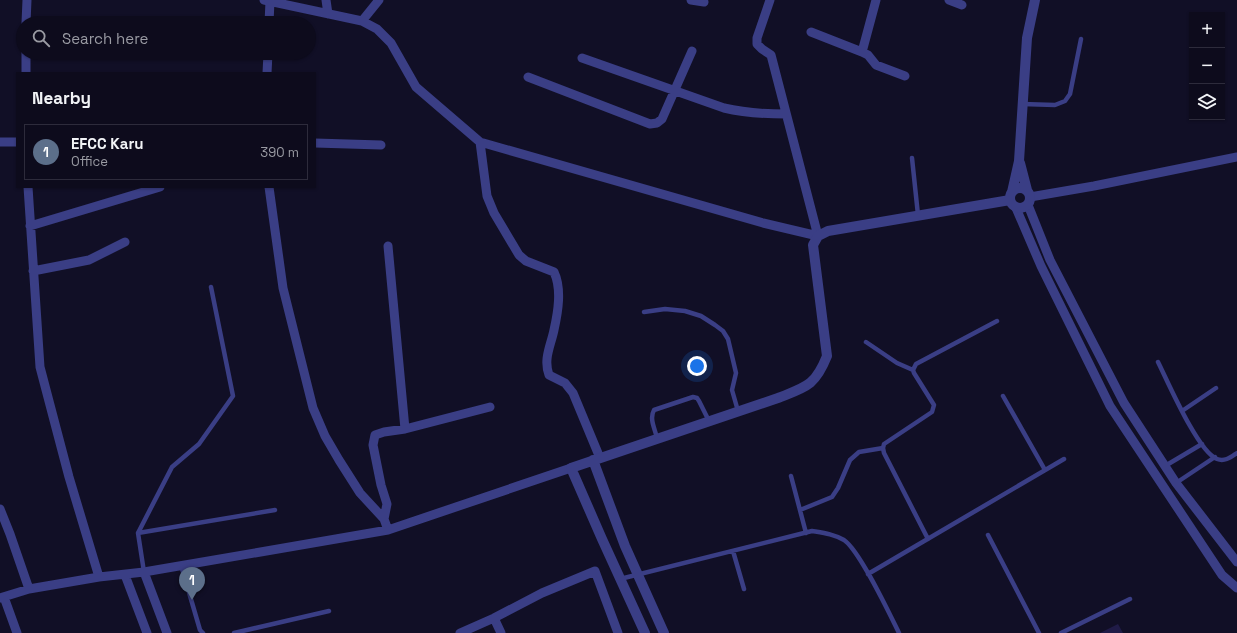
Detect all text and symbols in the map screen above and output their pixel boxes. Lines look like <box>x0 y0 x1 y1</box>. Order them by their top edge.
map controls <box>1189 12 1225 120</box>
button: + <box>1189 12 1225 48</box>
search box <box>16 16 316 60</box>
icon: search <box>30 27 52 49</box>
text: Search here <box>62 29 148 48</box>
button: − <box>1189 48 1225 84</box>
button: layers <box>1189 84 1225 120</box>
text: Nearby <box>32 87 91 109</box>
text: EFCC Karu <box>71 134 144 153</box>
text: 1 <box>43 144 49 161</box>
text: 390 m <box>260 144 299 161</box>
text: Office <box>71 153 108 170</box>
your location <box>687 356 707 376</box>
pin: 1 <box>179 567 205 600</box>

